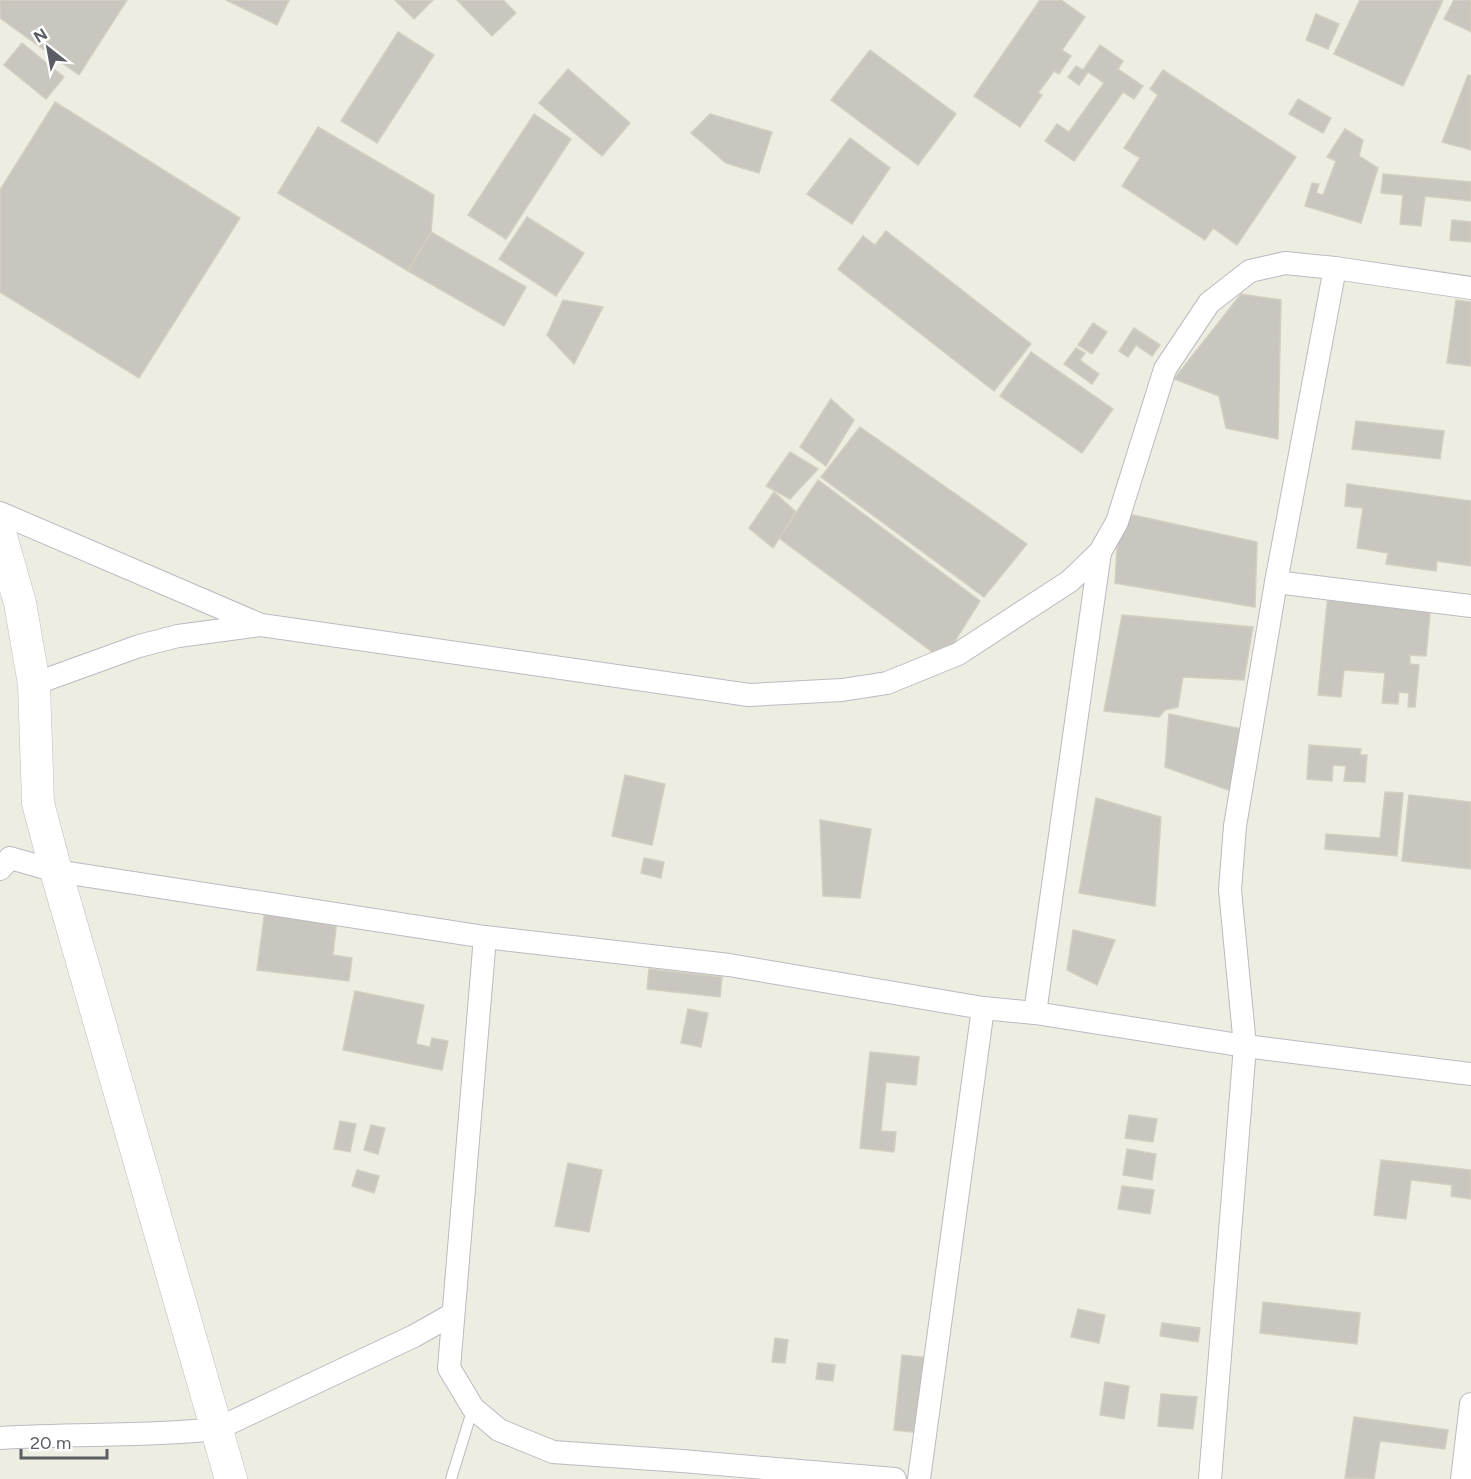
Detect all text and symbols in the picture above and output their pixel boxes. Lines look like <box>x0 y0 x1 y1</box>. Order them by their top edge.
north arrow <box>18 18 78 78</box>
text: N <box>30 24 51 47</box>
scale bar <box>21 1422 106 1460</box>
text: 20 m <box>30 1432 71 1454</box>

